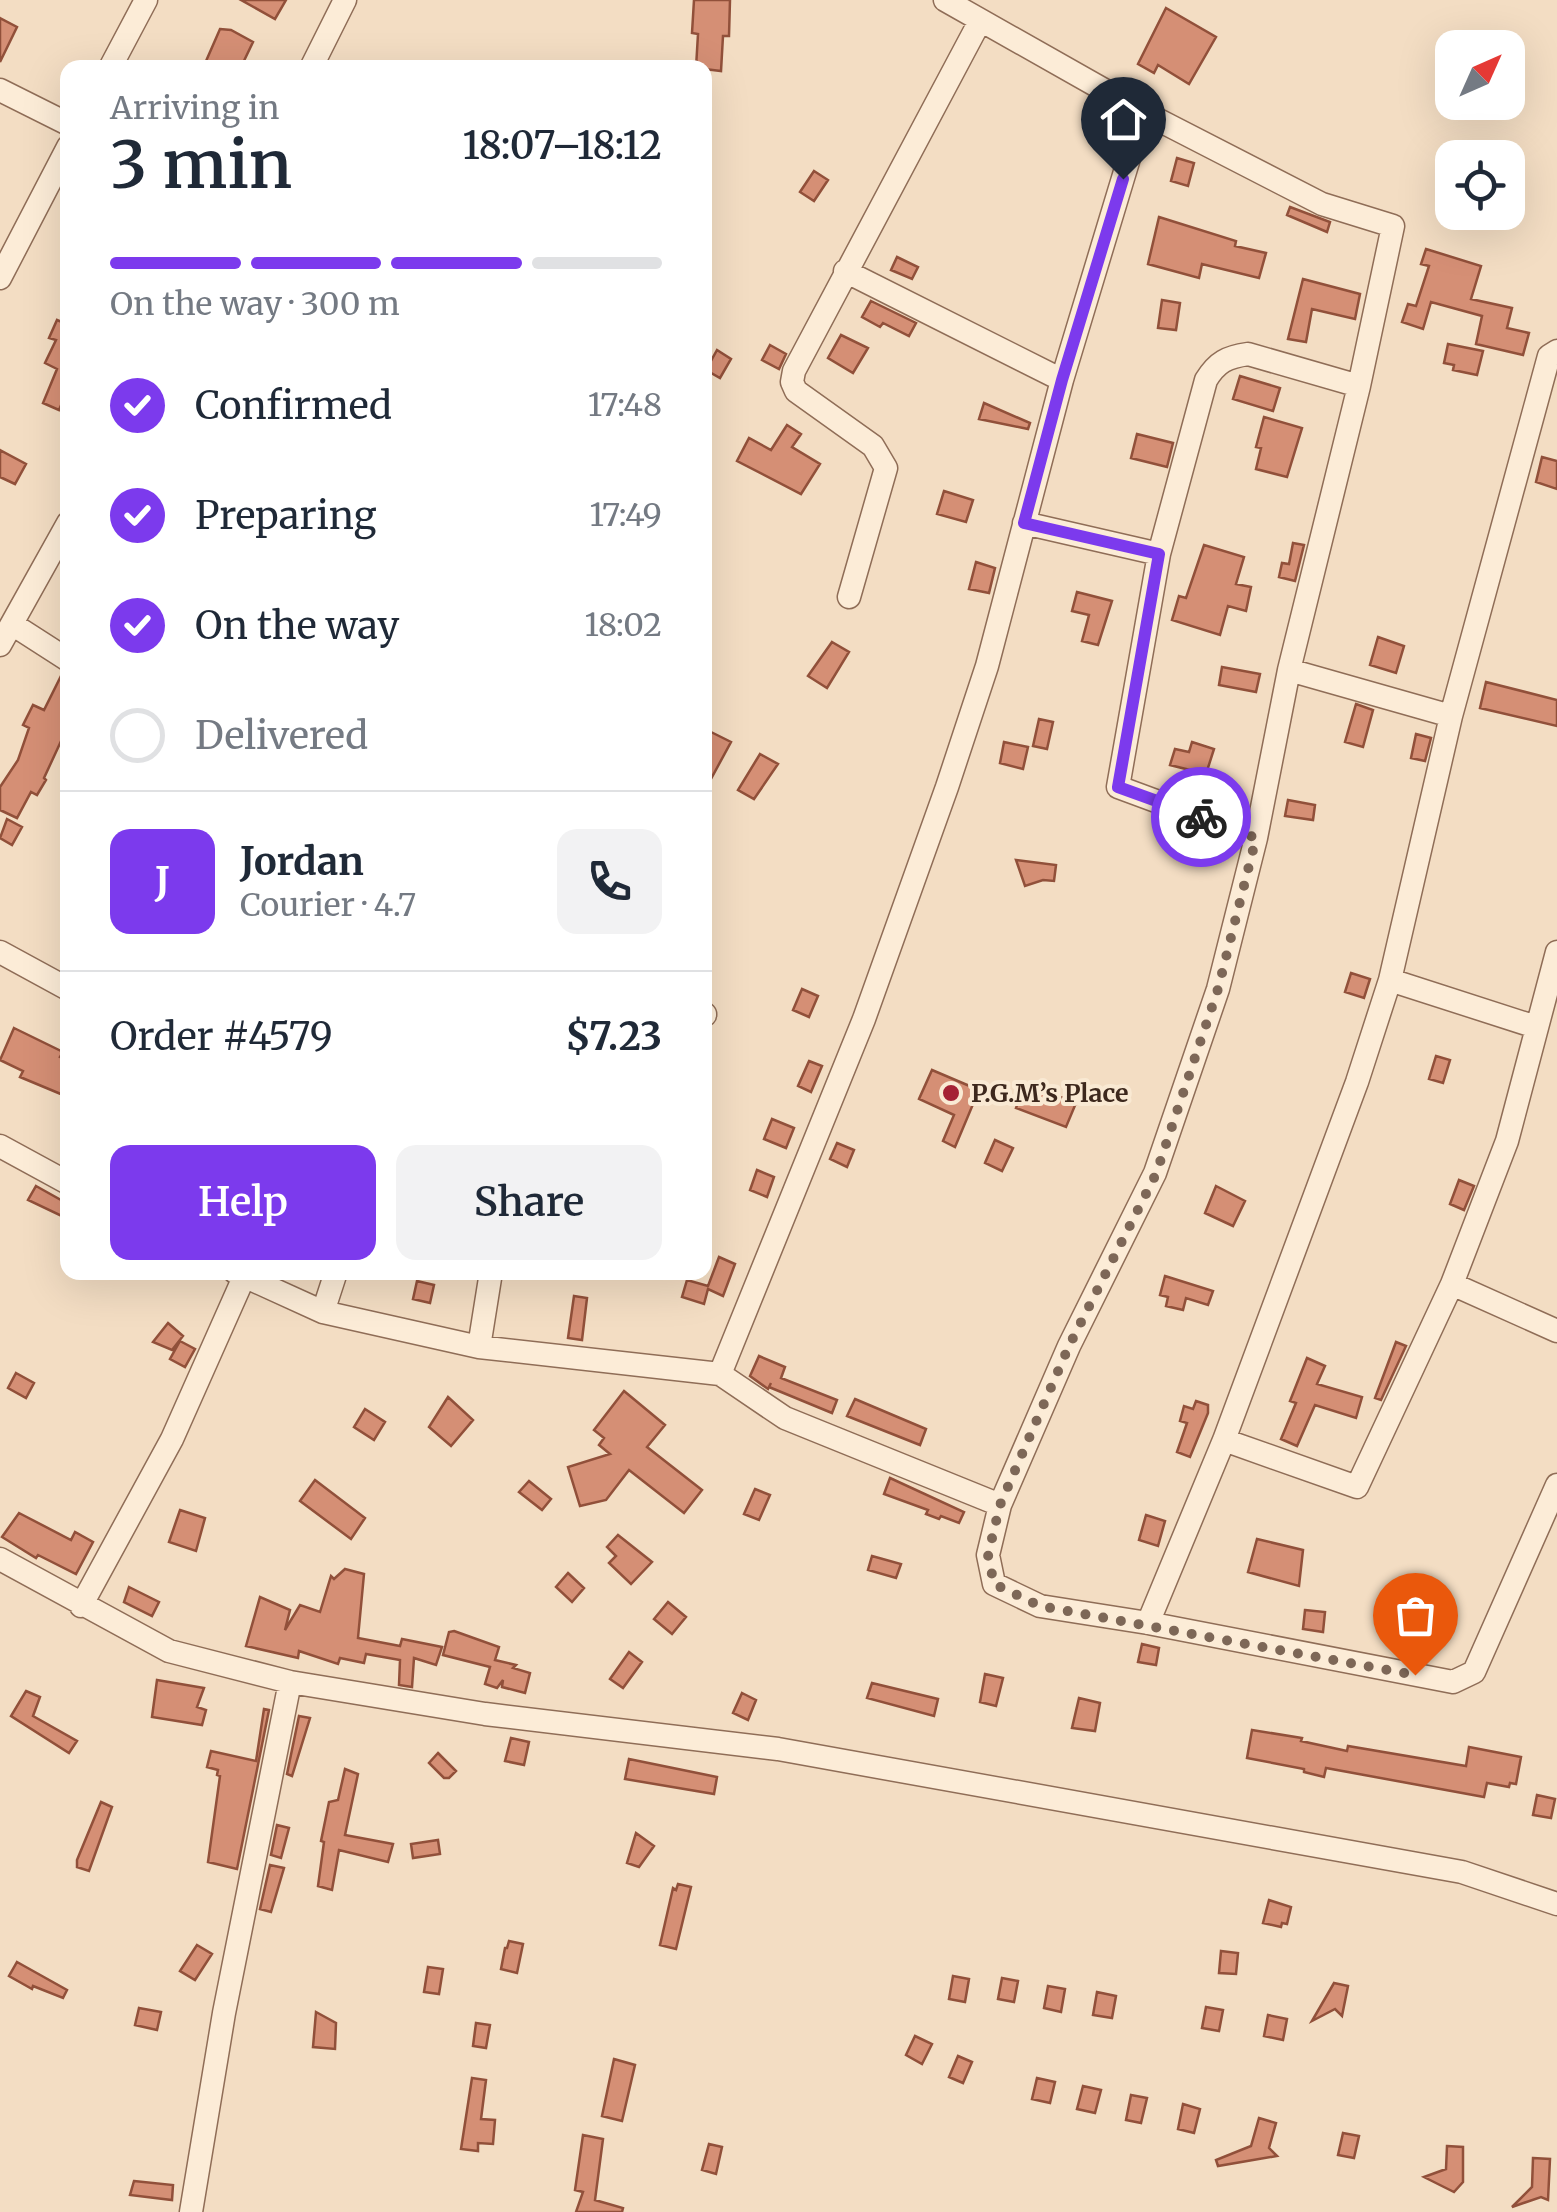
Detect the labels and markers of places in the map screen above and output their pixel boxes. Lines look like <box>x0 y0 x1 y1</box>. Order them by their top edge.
pin <box>1081 77 1166 180</box>
place label: P.G.M’s Place <box>971 1077 1129 1109</box>
marker: P.G.M’s Place <box>940 1082 962 1104</box>
pin <box>1373 1573 1458 1676</box>

